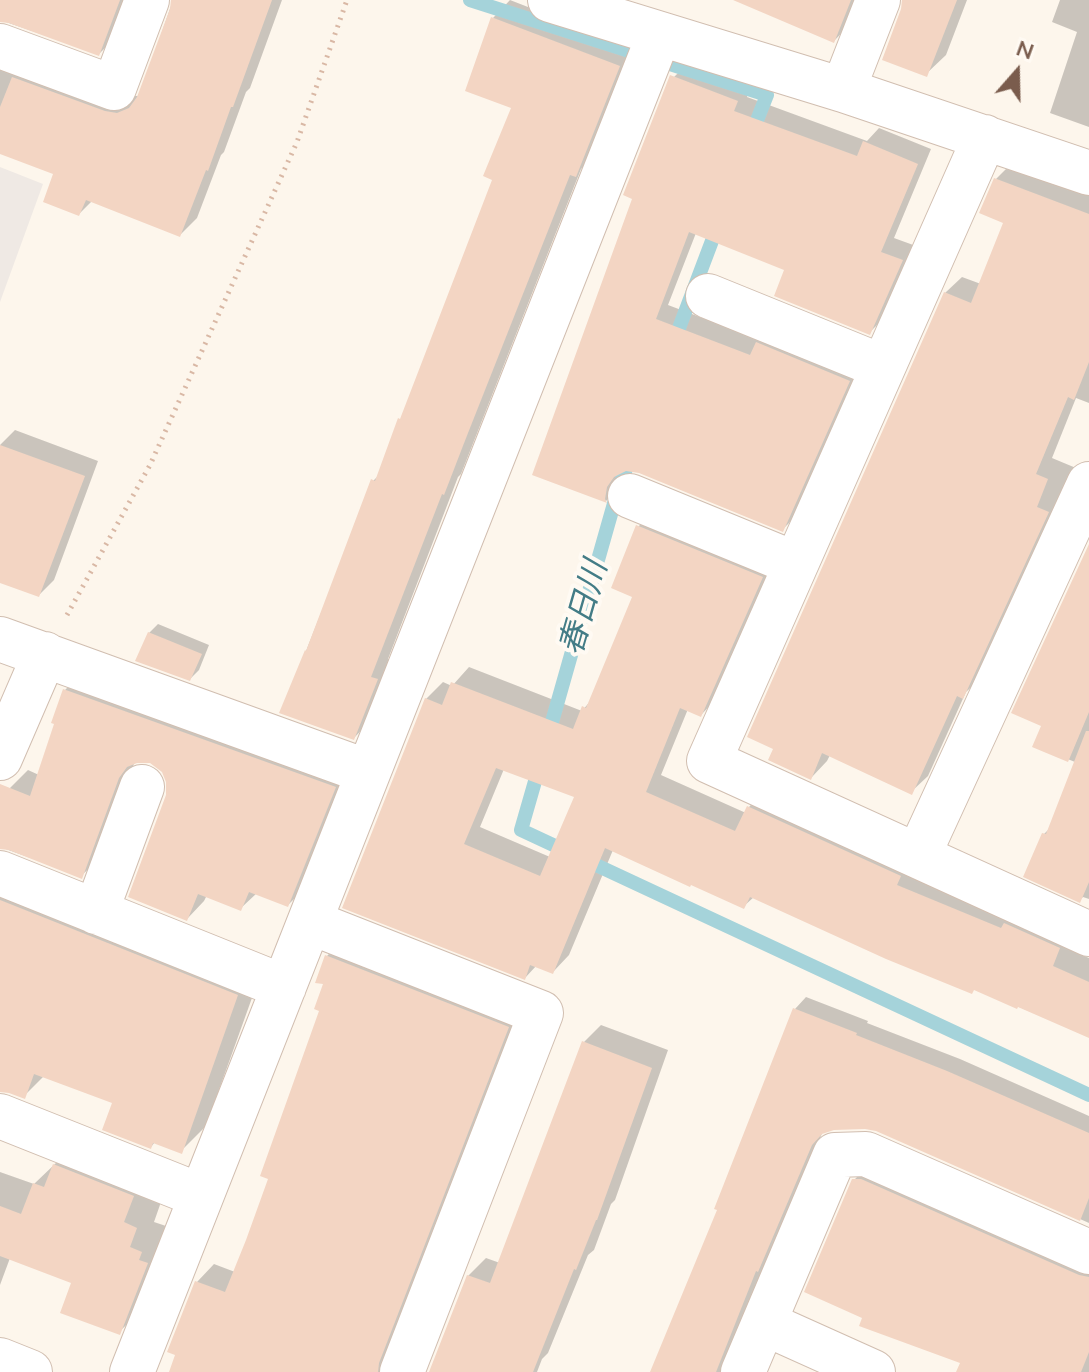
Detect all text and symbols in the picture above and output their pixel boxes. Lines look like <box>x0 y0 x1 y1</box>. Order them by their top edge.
north arrow <box>977 32 1057 112</box>
text: N <box>1013 33 1038 65</box>
water label: 春日川 <box>552 557 616 659</box>

